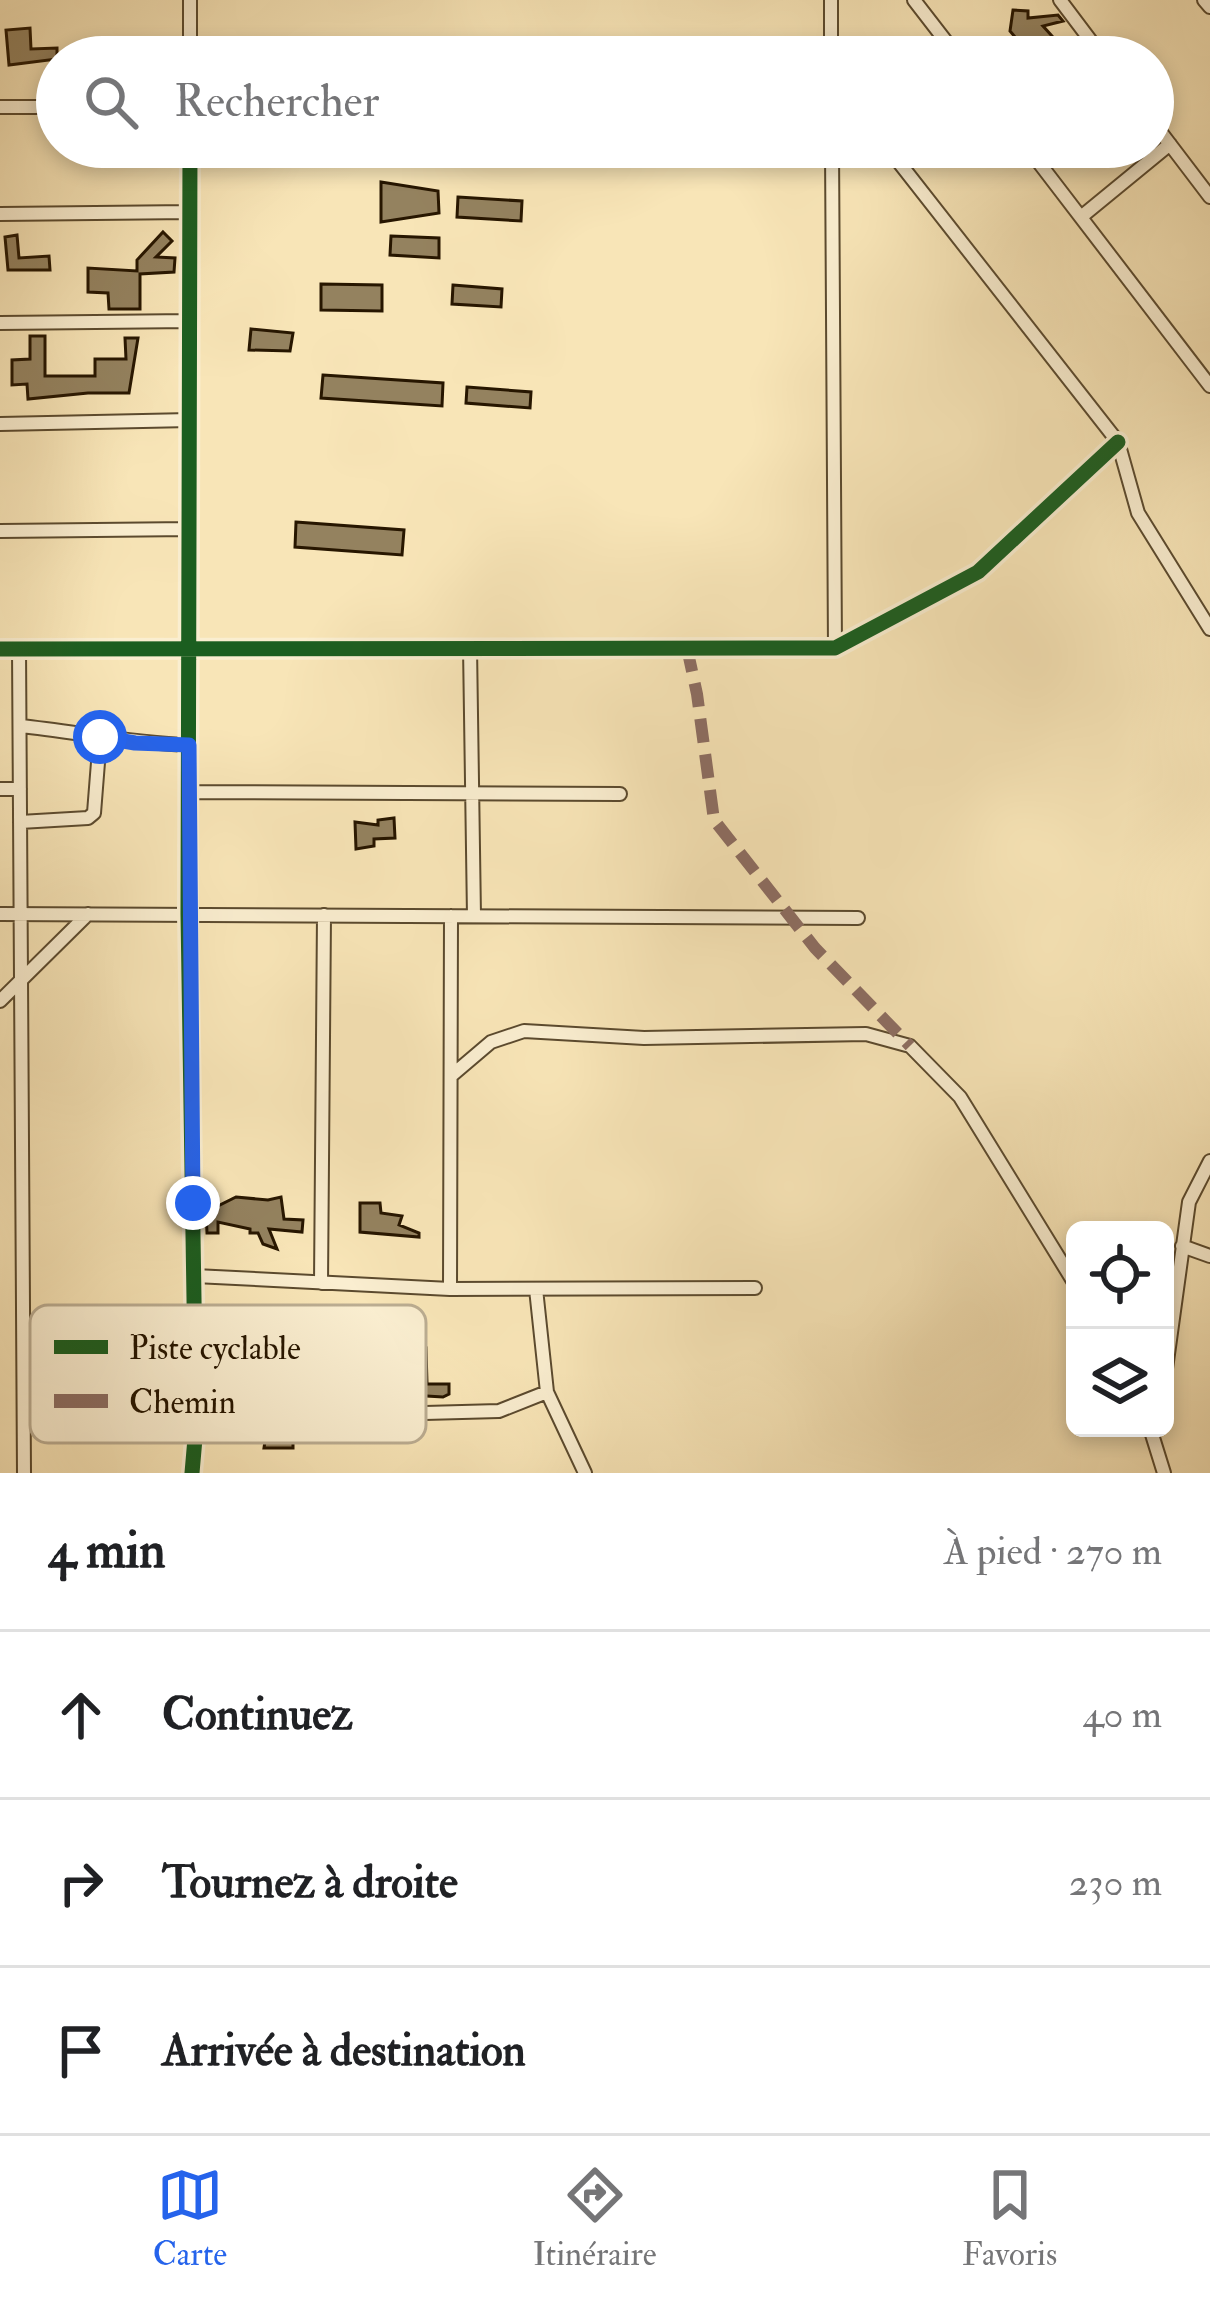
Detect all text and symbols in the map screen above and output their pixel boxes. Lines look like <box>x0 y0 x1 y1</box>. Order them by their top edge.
search box <box>36 36 1174 168</box>
icon: search <box>78 69 144 135</box>
text: Rechercher <box>174 74 379 130</box>
route start <box>73 710 127 764</box>
route end <box>166 1176 220 1230</box>
map controls <box>1066 1221 1174 1437</box>
button: locate <box>1066 1221 1174 1329</box>
legend <box>30 1305 426 1443</box>
text: Piste cyclable <box>129 1328 301 1369</box>
button: layers <box>1066 1329 1174 1437</box>
text: Chemin <box>129 1382 236 1423</box>
text: 4 min <box>48 1519 166 1583</box>
text: À pied · 270 m <box>944 1527 1162 1576</box>
icon: ahead <box>48 1682 114 1748</box>
text: Continuez <box>162 1687 353 1743</box>
text: 40 m <box>1083 1690 1162 1739</box>
icon: right <box>48 1850 114 1916</box>
text: Tournez à droite <box>162 1855 458 1911</box>
text: 230 m <box>1069 1858 1162 1907</box>
icon: arrive <box>48 2018 114 2084</box>
text: Arrivée à destination <box>162 2023 526 2079</box>
tab: Carte <box>153 2162 227 2275</box>
tab: Itinéraire <box>533 2162 657 2275</box>
tab: Favoris <box>962 2162 1057 2275</box>

